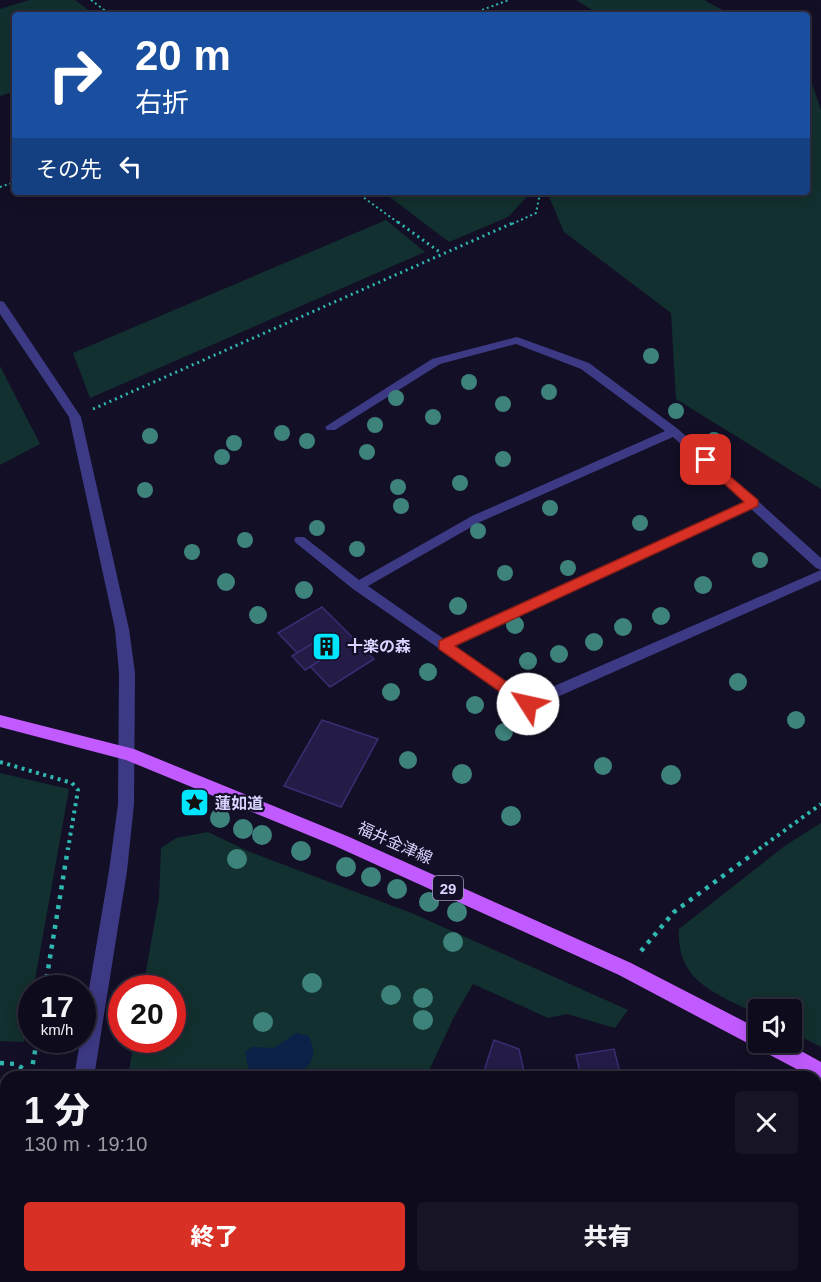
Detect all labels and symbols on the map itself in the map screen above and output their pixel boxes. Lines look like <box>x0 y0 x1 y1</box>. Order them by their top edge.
pin <box>680 434 731 485</box>
building icon: 十楽の森 <box>310 630 342 662</box>
place label: 十楽の森 <box>347 638 411 655</box>
position arrow <box>496 672 560 736</box>
place icon: 蓮如道 <box>178 787 210 819</box>
place label: 蓮如道 <box>215 795 263 812</box>
street label: 福井金津線 <box>355 819 435 867</box>
road number: 29 <box>433 876 463 900</box>
speed limit sign: 20 <box>108 975 186 1053</box>

